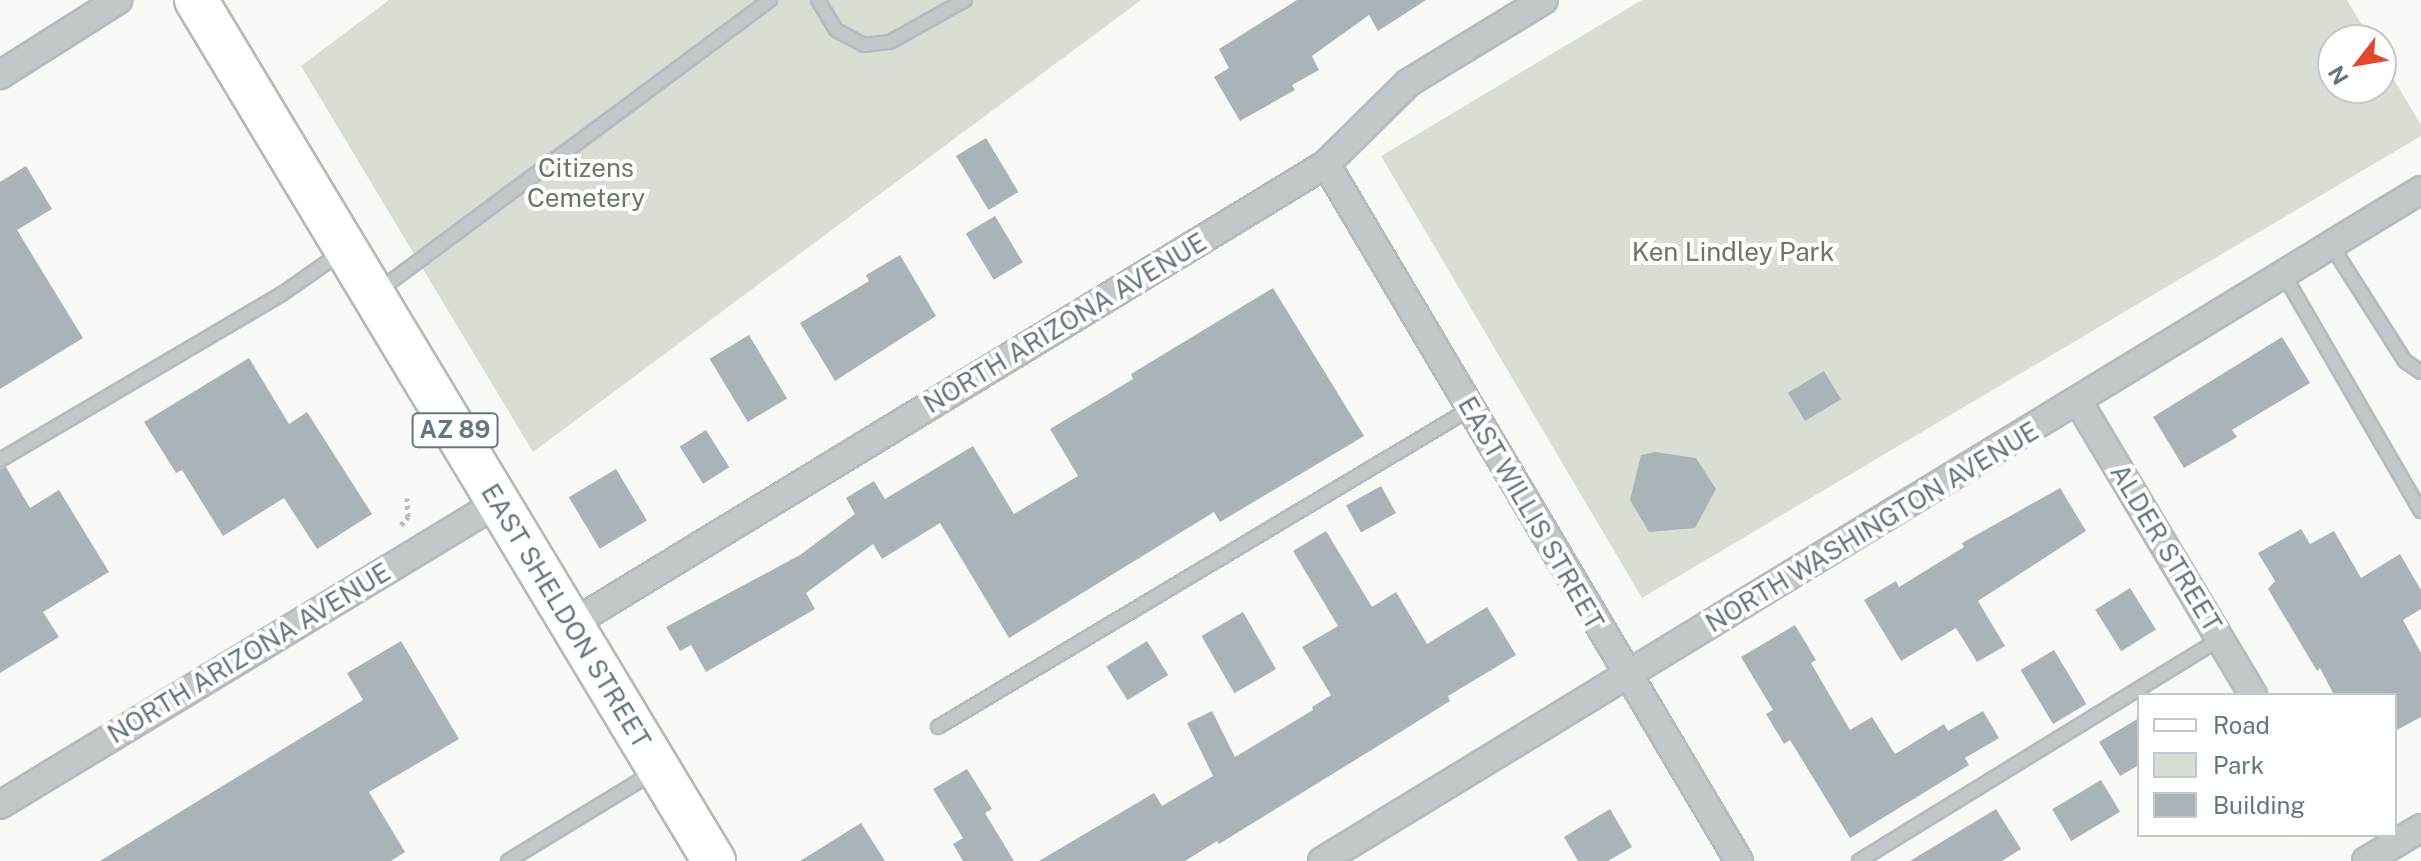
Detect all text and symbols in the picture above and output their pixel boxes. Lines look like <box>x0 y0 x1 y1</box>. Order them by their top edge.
north arrow <box>2317 24 2397 104</box>
text: N <box>2323 61 2354 89</box>
park label: Citizens Cemetery <box>527 152 645 214</box>
street label: NORTH ARIZONA AVENUE <box>918 226 1212 420</box>
park label: Ken Lindley Park <box>1632 236 1834 268</box>
street label: EAST WILLIS STREET <box>1451 391 1611 635</box>
road number: AZ 89 <box>411 410 499 450</box>
street label: NORTH WASHINGTON AVENUE <box>1700 415 2044 639</box>
street label: ALDER STREET <box>2104 459 2228 637</box>
street label: EAST SHELDON STREET <box>475 478 657 754</box>
street label: NORTH ARIZONA AVENUE <box>102 556 396 750</box>
legend <box>2137 693 2397 837</box>
text: Road <box>2213 711 2270 739</box>
text: Park <box>2213 751 2264 779</box>
text: Building <box>2213 791 2305 819</box>

